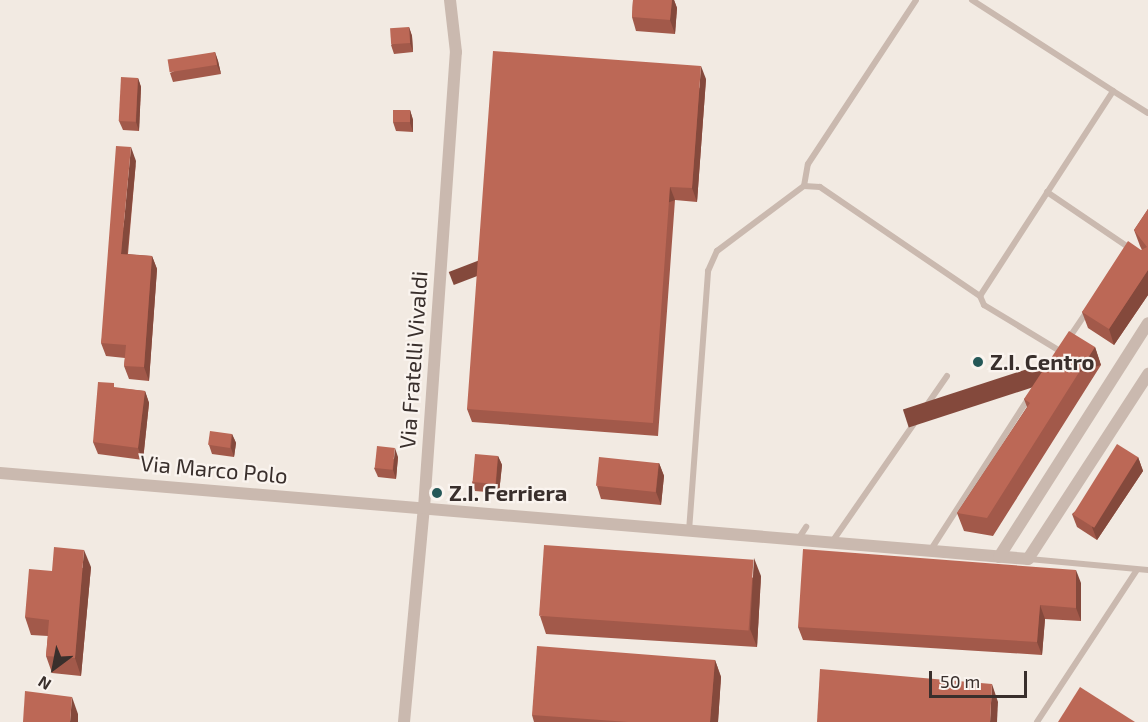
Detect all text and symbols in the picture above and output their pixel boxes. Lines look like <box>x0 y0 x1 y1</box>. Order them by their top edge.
street label: Via Fratelli Vivaldi <box>394 270 432 450</box>
place label: Z.I. Centro <box>990 349 1095 375</box>
marker: Z.I. Centro <box>971 355 985 369</box>
street label: Via Marco Polo <box>139 449 289 489</box>
place label: Z.I. Ferriera <box>449 480 567 506</box>
marker: Z.I. Ferriera <box>430 486 444 500</box>
north arrow <box>24 638 84 698</box>
scale bar <box>932 659 1030 697</box>
text: 50 m <box>940 670 980 692</box>
text: N <box>34 673 54 695</box>

